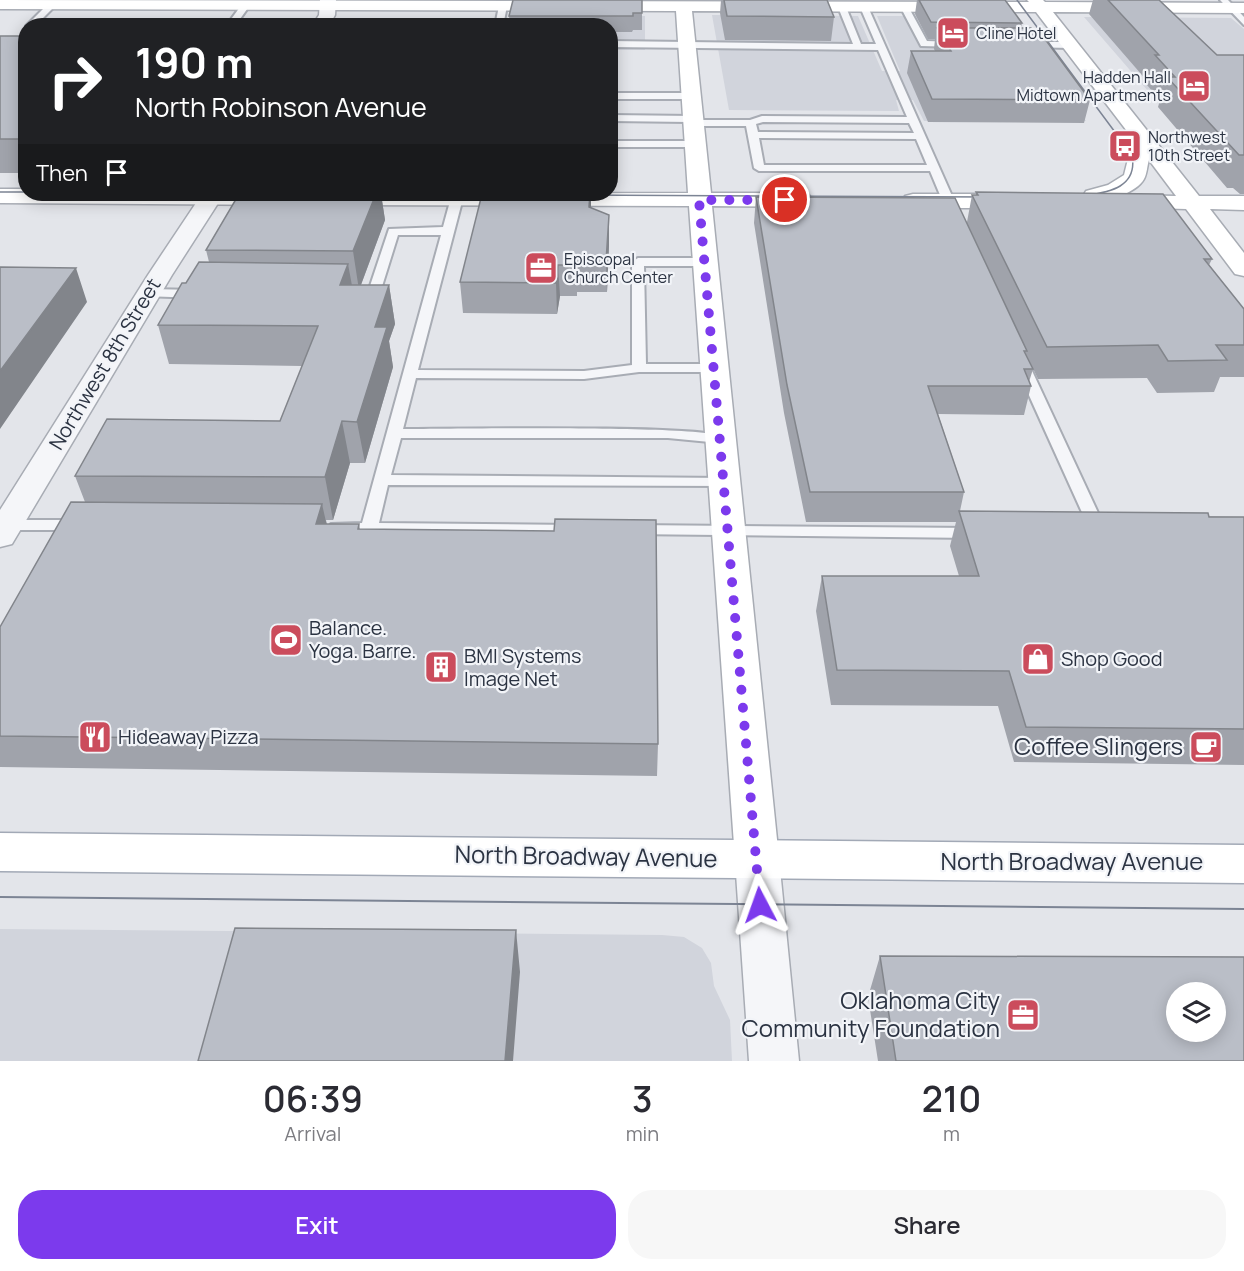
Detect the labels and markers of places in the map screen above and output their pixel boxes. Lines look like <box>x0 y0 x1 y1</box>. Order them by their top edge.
hotel icon: Cline Hotel <box>935 15 971 51</box>
place label: Cline Hotel <box>976 22 1057 44</box>
place label: Hadden Hall Midtown Apartments <box>1017 66 1171 106</box>
hotel icon: Hadden Hall Midtown Apartments <box>1176 68 1212 104</box>
place label: Northwest 10th Street <box>1148 126 1230 166</box>
bus stop icon: Northwest 10th Street <box>1107 128 1143 164</box>
pin <box>759 174 810 225</box>
place label: Episcopal Church Center <box>564 248 673 288</box>
office icon: Episcopal Church Center <box>523 250 559 286</box>
place label: Balance. Yoga. Barre. <box>309 614 416 664</box>
sports icon: Balance. Yoga. Barre. <box>268 622 304 658</box>
shop icon: Shop Good <box>1020 641 1056 677</box>
place label: BMI Systems Image Net <box>464 642 581 692</box>
place label: Shop Good <box>1061 645 1163 672</box>
building icon: BMI Systems Image Net <box>423 649 459 685</box>
restaurant icon: Hideaway Pizza <box>77 719 113 755</box>
place label: Hideaway Pizza <box>118 723 259 750</box>
place label: Coffee Slingers <box>1014 729 1183 762</box>
cafe icon: Coffee Slingers <box>1188 729 1224 765</box>
place label: Oklahoma City Community Foundation <box>742 983 1000 1044</box>
office icon: Oklahoma City Community Foundation <box>1005 997 1041 1033</box>

